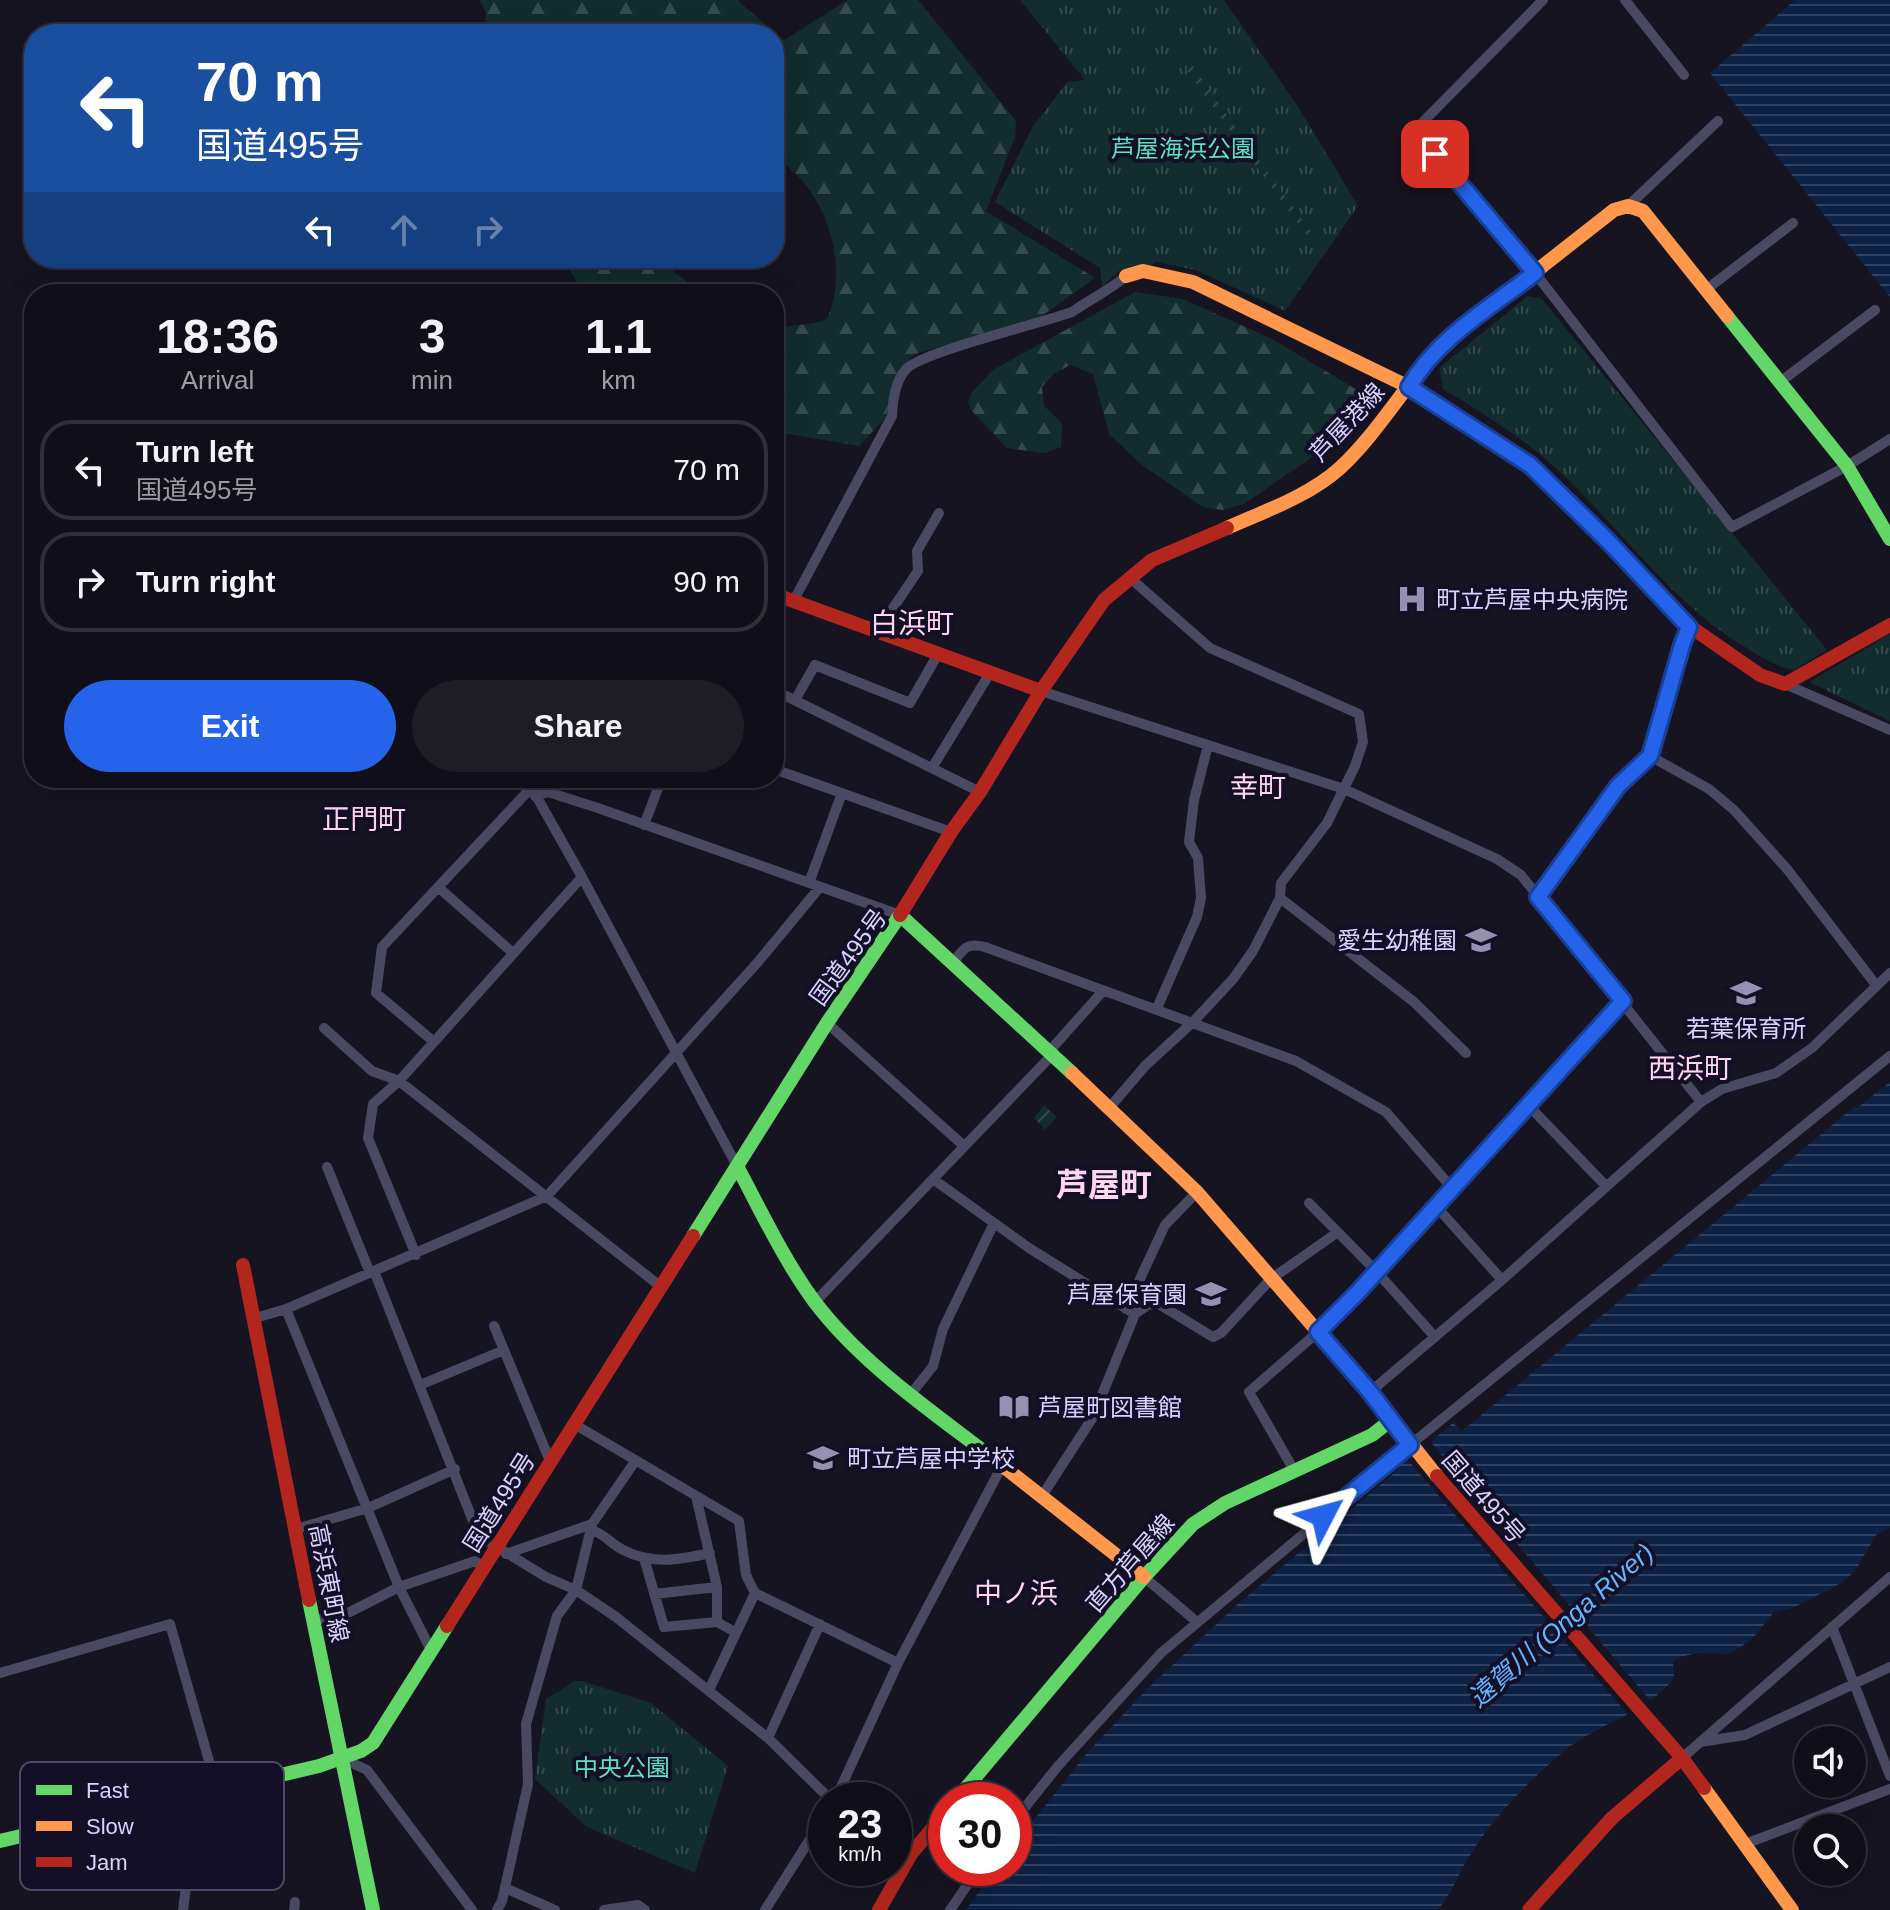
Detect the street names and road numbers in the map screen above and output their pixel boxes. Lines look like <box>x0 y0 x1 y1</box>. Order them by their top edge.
street label: 芦屋港線 <box>1304 378 1390 466</box>
street label: 国道495号 <box>804 904 892 1010</box>
street label: 国道495号 <box>1437 1446 1531 1548</box>
street label: 国道495号 <box>458 1447 540 1557</box>
street label: 直方芦屋線 <box>1080 1509 1180 1617</box>
street label: 高浜東町線 <box>304 1522 354 1644</box>

